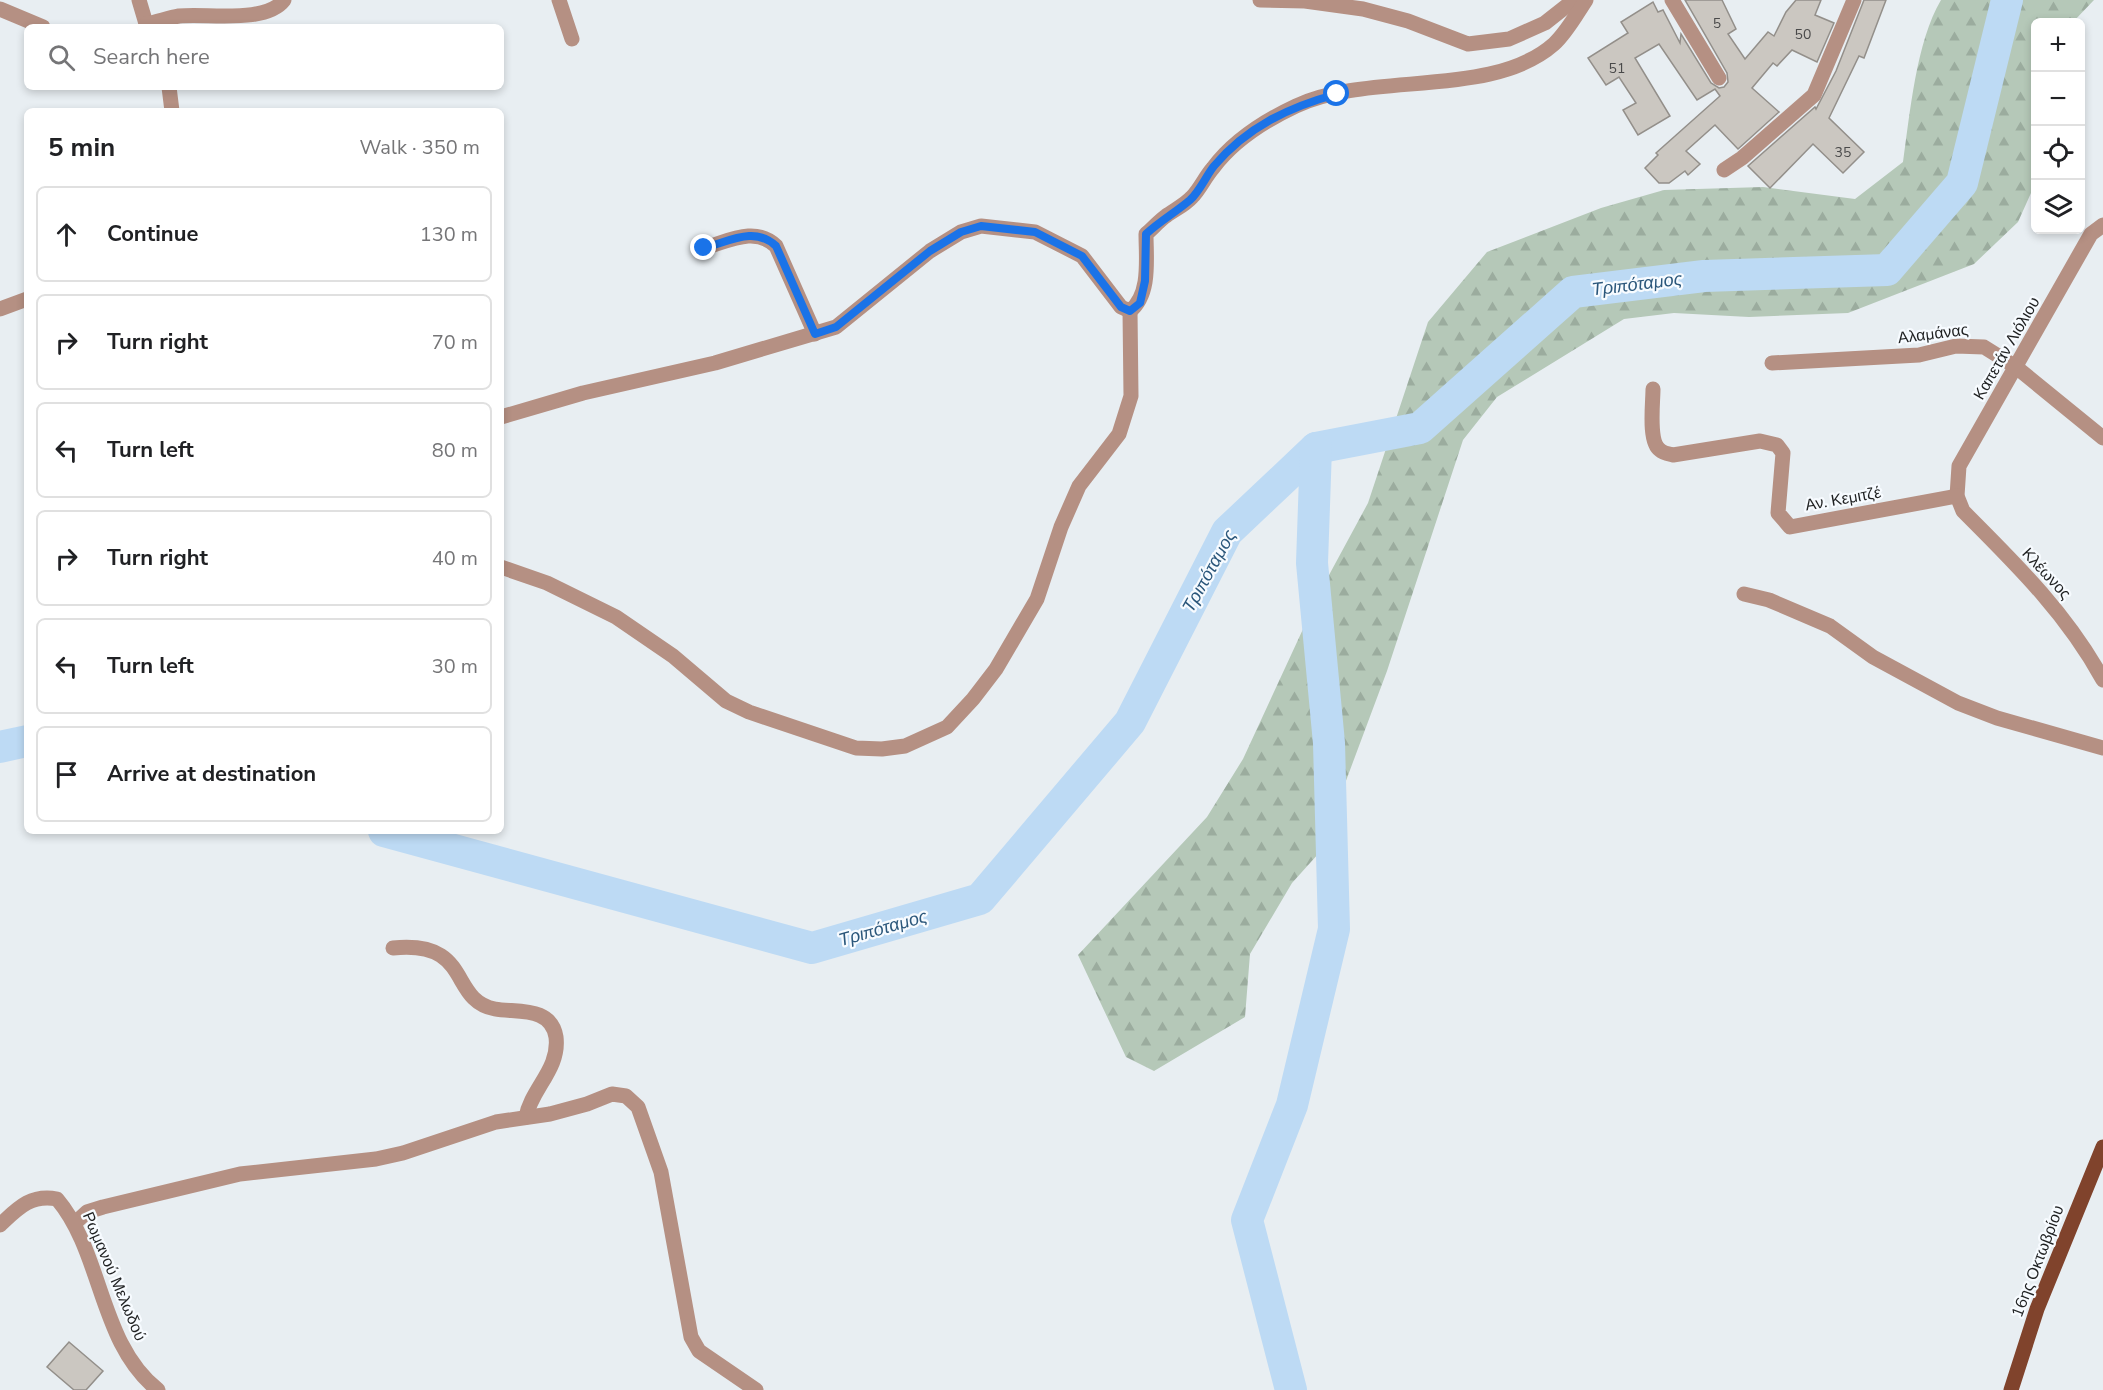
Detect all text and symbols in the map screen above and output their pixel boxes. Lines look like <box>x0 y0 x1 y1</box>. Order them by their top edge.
house number: 5 <box>1713 14 1721 33</box>
map controls <box>2031 18 2085 234</box>
button: + <box>2031 18 2085 72</box>
search box <box>24 24 504 90</box>
house number: 50 <box>1795 25 1811 44</box>
icon: search <box>45 41 78 74</box>
text: Search here <box>93 42 210 72</box>
house number: 51 <box>1609 59 1625 78</box>
button: − <box>2031 72 2085 126</box>
route start <box>1323 80 1349 106</box>
button: locate <box>2031 126 2085 180</box>
text: 5 min <box>48 130 115 165</box>
text: Walk · 350 m <box>360 134 480 161</box>
house number: 35 <box>1835 143 1851 162</box>
button: layers <box>2031 180 2085 234</box>
icon: ahead <box>50 218 83 251</box>
text: Continue <box>107 219 198 249</box>
text: 130 m <box>420 221 478 248</box>
route end <box>690 234 716 260</box>
water label: Τριπόταμος <box>1590 267 1684 301</box>
street label: Καπετάν Λιόλιου <box>1968 293 2045 404</box>
street label: Αλαμάνας <box>1897 319 1970 349</box>
icon: right <box>50 326 83 359</box>
text: Turn right <box>107 327 208 357</box>
text: 70 m <box>432 329 478 356</box>
icon: left <box>50 434 83 467</box>
text: Turn left <box>107 435 194 465</box>
text: 80 m <box>432 437 478 464</box>
street label: Αν. Κεμιτζέ <box>1803 481 1883 516</box>
water label: Τριπόταμος <box>1176 525 1242 617</box>
icon: right <box>50 542 83 575</box>
text: Turn right <box>107 543 208 573</box>
street label: Κλέωνος <box>2017 543 2076 604</box>
text: 40 m <box>432 545 478 572</box>
icon: left <box>50 650 83 683</box>
text: Turn left <box>107 651 194 681</box>
text: 30 m <box>432 653 478 680</box>
icon: arrive <box>50 758 83 791</box>
text: Arrive at destination <box>107 759 316 789</box>
water label: Τριπόταμος <box>836 904 930 952</box>
street label: 16ης Οκτωβρίου <box>2006 1202 2069 1321</box>
street label: Ρωμανού Μελωδού <box>77 1208 151 1344</box>

